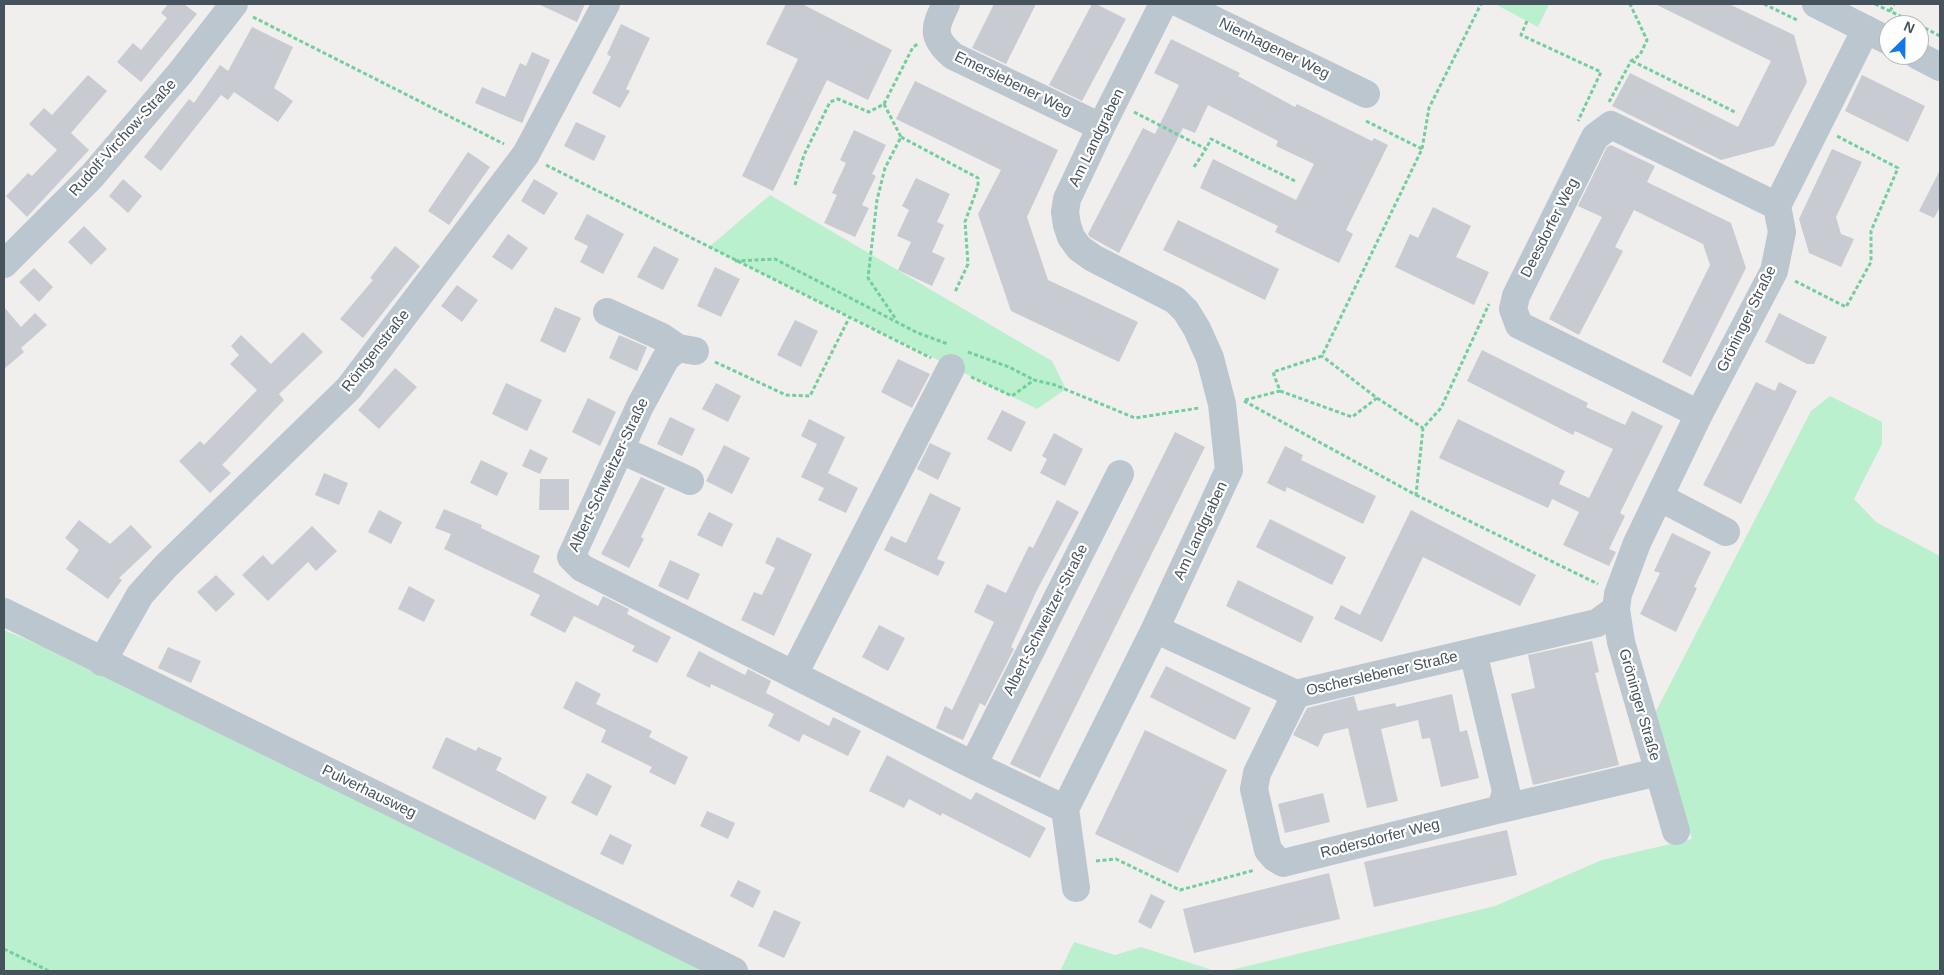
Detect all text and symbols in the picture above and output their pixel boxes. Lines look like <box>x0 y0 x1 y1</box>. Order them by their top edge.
street label: Nienhagener Weg <box>1216 14 1332 84</box>
north arrow <box>1879 15 1929 65</box>
text: N <box>1902 18 1917 36</box>
street label: Emerslebener Weg <box>951 48 1075 120</box>
street label: Rudolf-Virchow-Straße <box>66 76 180 200</box>
street label: Am Landgraben <box>1066 86 1128 190</box>
street label: Deesdorfer Weg <box>1517 175 1583 281</box>
street label: Gröninger Straße <box>1714 263 1780 375</box>
street label: Röntgenstraße <box>338 306 414 396</box>
street label: Albert-Schweitzer-Straße <box>565 395 653 555</box>
street label: Am Landgraben <box>1170 479 1232 583</box>
street label: Albert-Schweitzer-Straße <box>1000 541 1092 699</box>
street label: Gröninger Straße <box>1614 647 1664 763</box>
street label: Oscherslebener Straße <box>1304 648 1460 700</box>
street label: Pulverhausweg <box>319 761 419 823</box>
street label: Rodersdorfer Weg <box>1318 815 1442 863</box>

